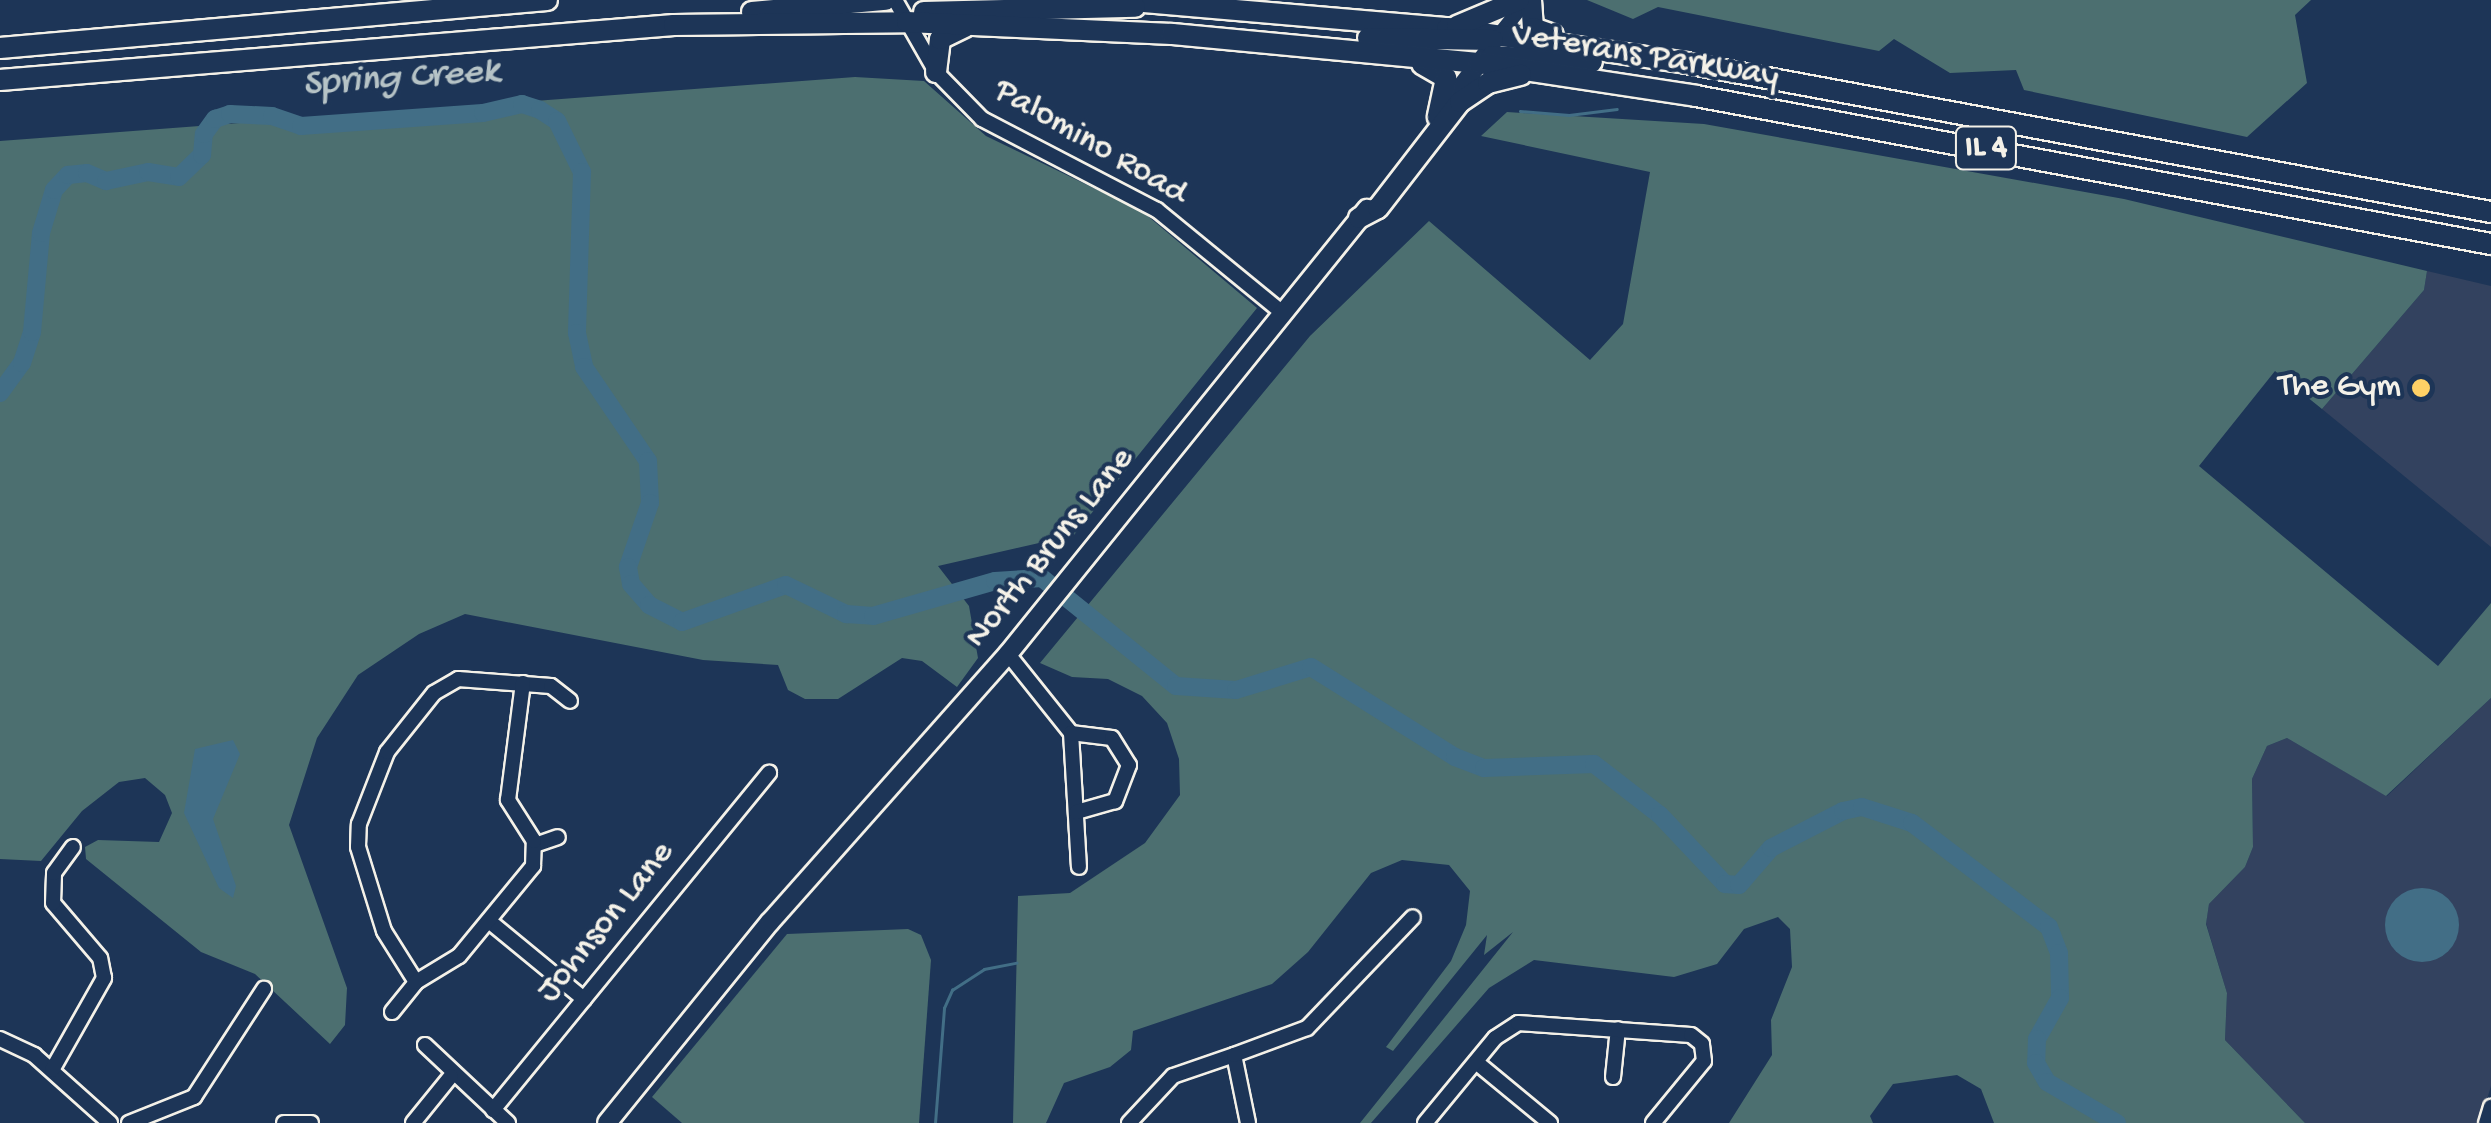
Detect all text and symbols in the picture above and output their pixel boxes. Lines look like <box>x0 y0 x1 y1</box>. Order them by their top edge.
street label: Veterans Parkway <box>1508 15 1782 99</box>
water label: Spring Creek <box>301 50 501 110</box>
street label: Palomino Road <box>986 71 1194 215</box>
road number: IL 4 <box>1954 121 2018 175</box>
place label: The Gym <box>2278 367 2401 409</box>
marker: The Gym <box>2410 377 2432 399</box>
street label: North Bruns Lane <box>957 440 1145 658</box>
street label: Johnson Lane <box>529 834 685 1012</box>

